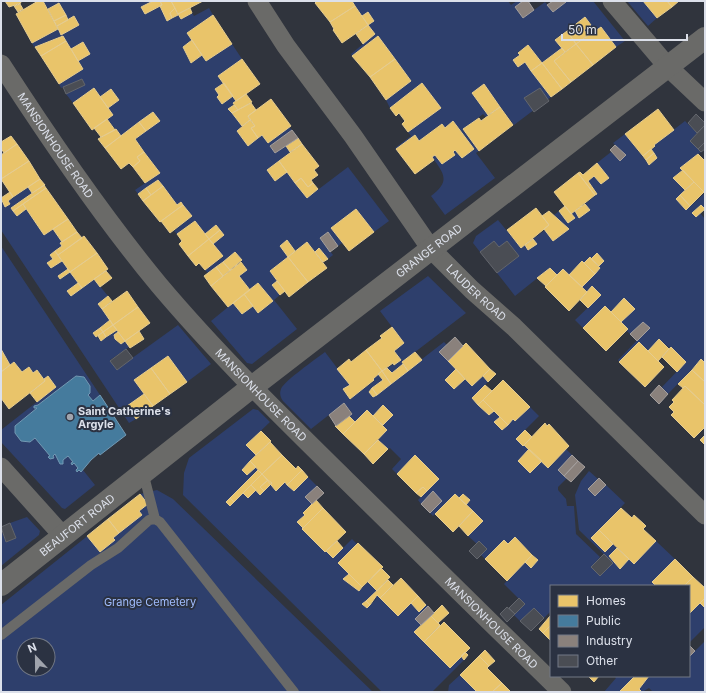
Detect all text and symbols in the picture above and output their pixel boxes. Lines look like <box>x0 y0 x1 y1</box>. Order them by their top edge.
scale bar <box>562 16 687 42</box>
text: 50 m <box>568 22 597 37</box>
street label: MANSIONHOUSE ROAD <box>15 90 97 201</box>
street label: GRANGE ROAD <box>393 221 465 281</box>
street label: LAUDER ROAD <box>443 261 509 324</box>
street label: MANSIONHOUSE ROAD <box>212 346 310 445</box>
place label: Saint Catherine's Argyle <box>78 404 171 431</box>
marker: Saint Catherine's Argyle <box>65 412 75 422</box>
street label: BEAUFORT ROAD <box>37 491 118 559</box>
street label: MANSIONHOUSE ROAD <box>442 574 541 672</box>
legend <box>550 585 690 677</box>
text: Homes <box>586 593 626 608</box>
park label: Grange Cemetery <box>104 595 196 609</box>
text: Public <box>586 613 621 628</box>
text: Industry <box>586 633 633 648</box>
north arrow <box>16 637 56 677</box>
text: N <box>26 640 39 656</box>
text: Other <box>586 653 618 668</box>

